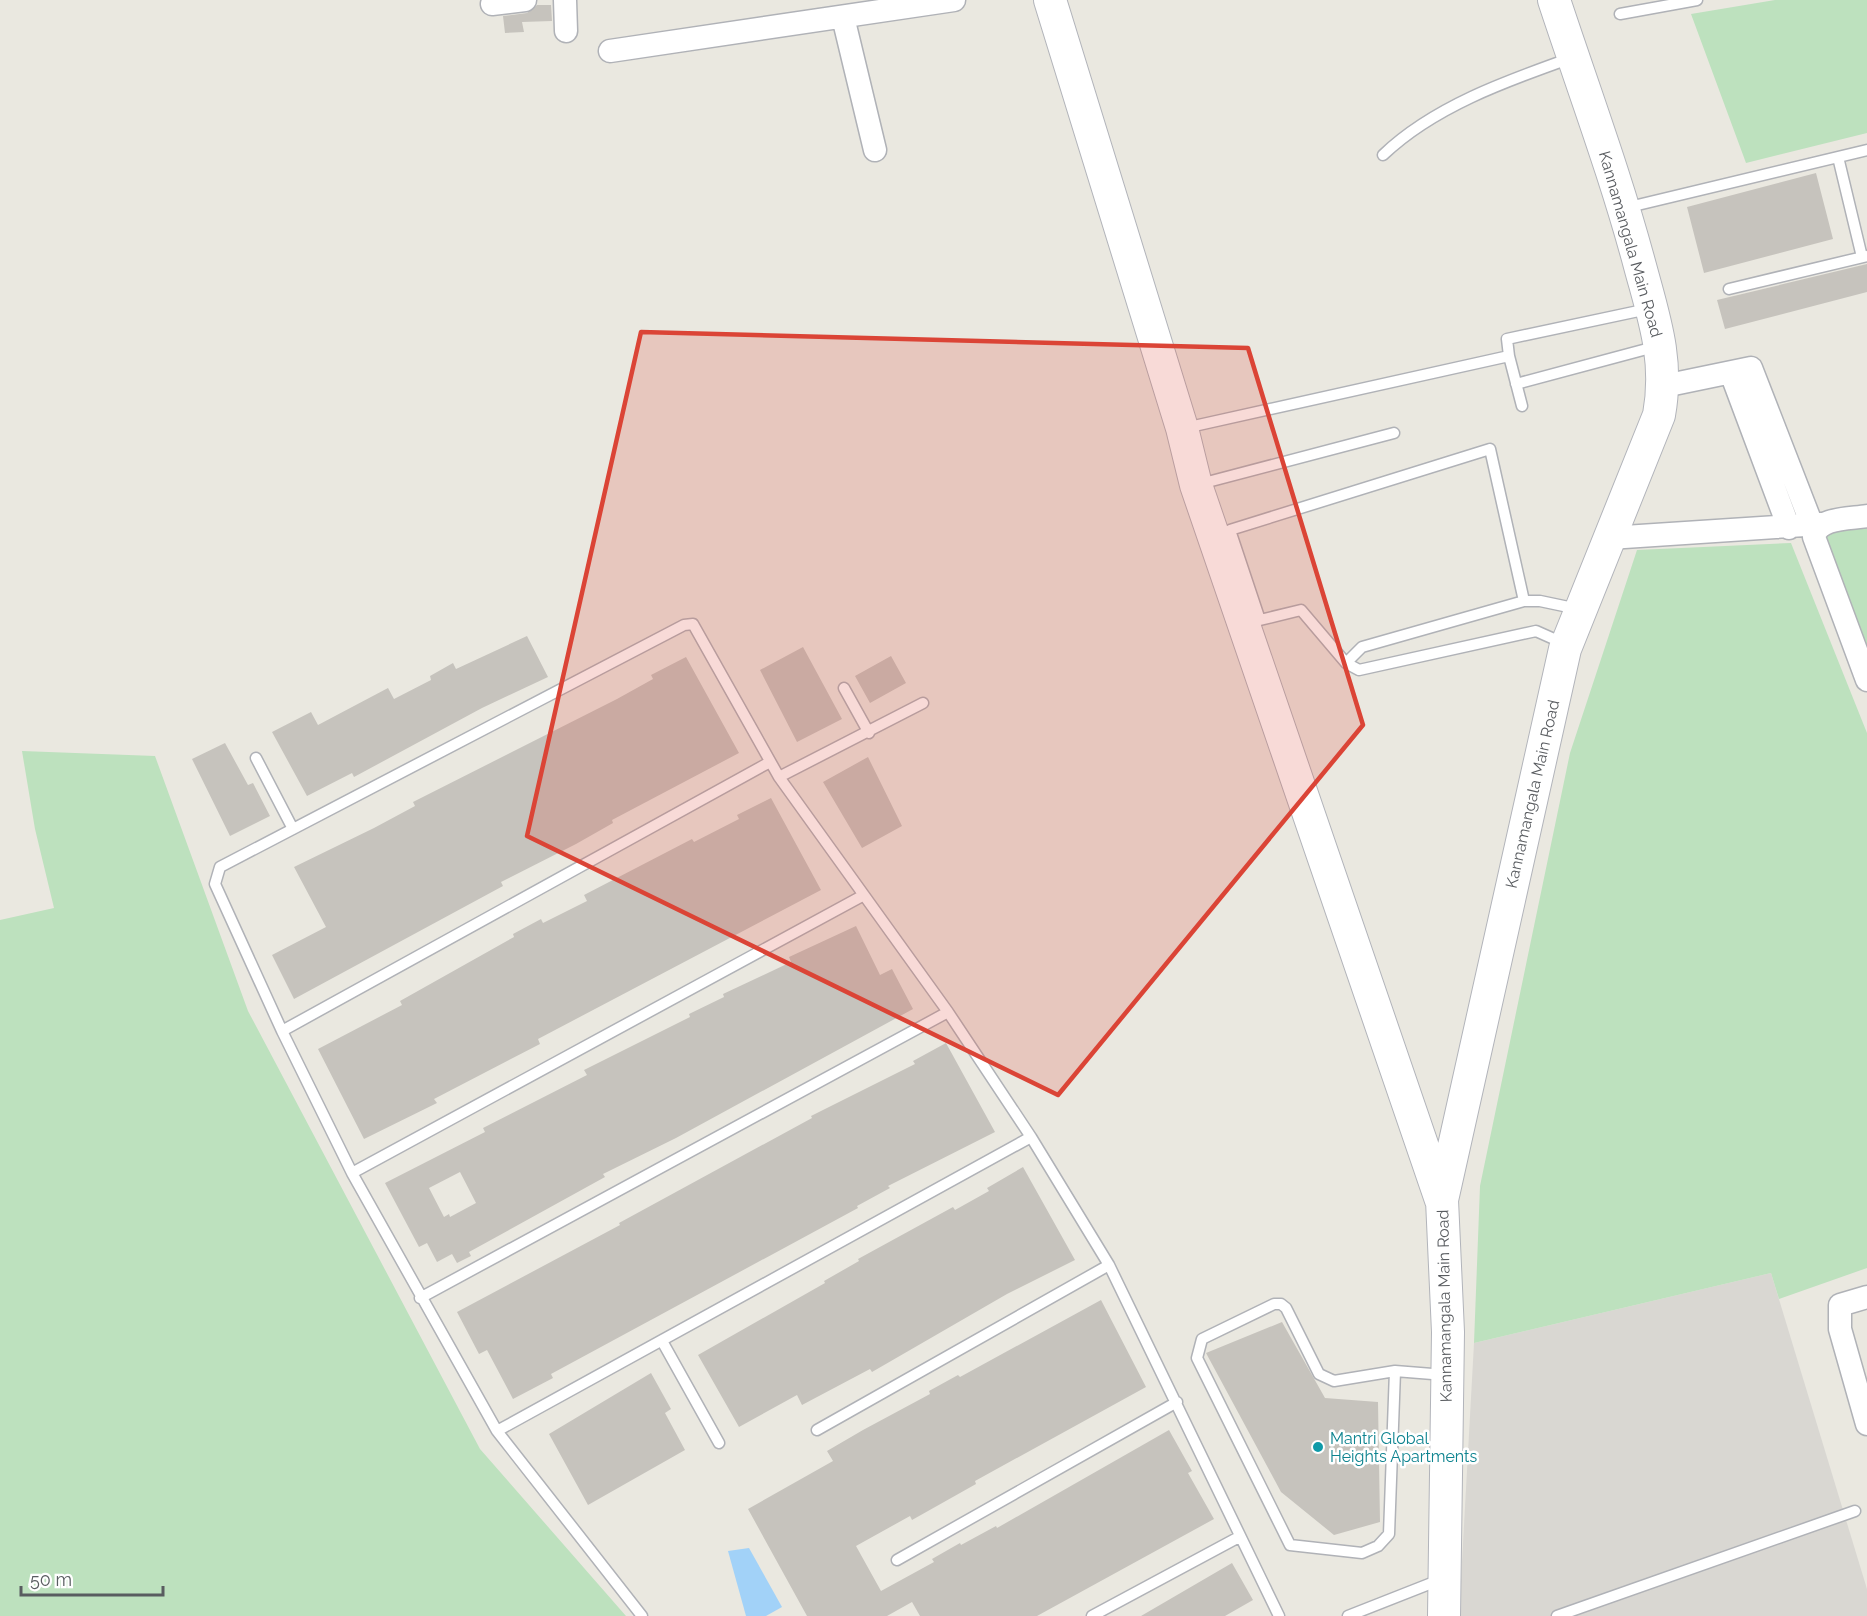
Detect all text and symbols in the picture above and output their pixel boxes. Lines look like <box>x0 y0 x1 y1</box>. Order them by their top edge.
street label: Kannamangala Main Road <box>1595 149 1666 339</box>
street label: Kannamangala Main Road <box>1502 698 1563 890</box>
street label: Kannamangala Main Road <box>1433 1209 1456 1403</box>
place label: Mantri Global Heights Apartments <box>1330 1429 1477 1466</box>
marker: Mantri Global Heights Apartments <box>1311 1440 1325 1454</box>
scale bar <box>21 1559 164 1597</box>
text: 50 m <box>30 1569 72 1590</box>

